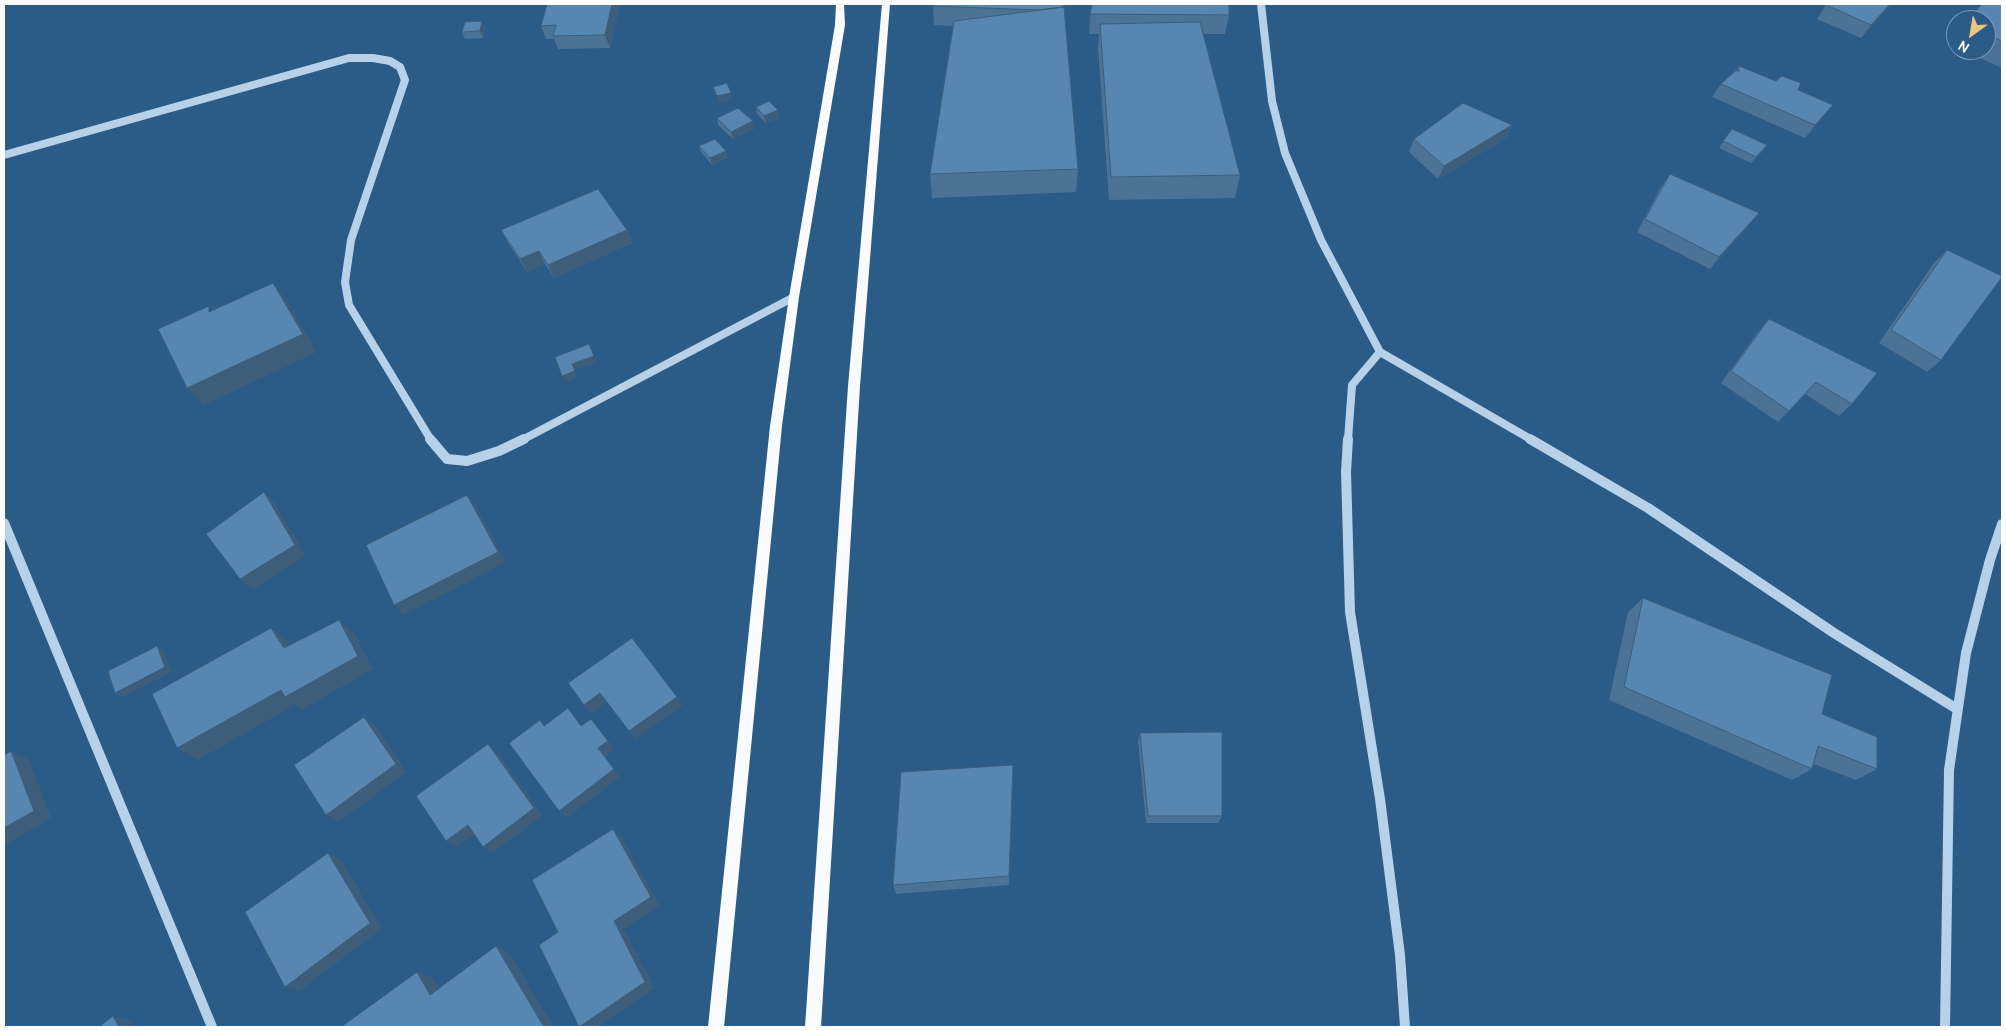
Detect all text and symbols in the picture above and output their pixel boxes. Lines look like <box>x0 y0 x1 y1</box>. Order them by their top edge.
north arrow <box>1946 10 1996 60</box>
text: N <box>1955 37 1973 57</box>

